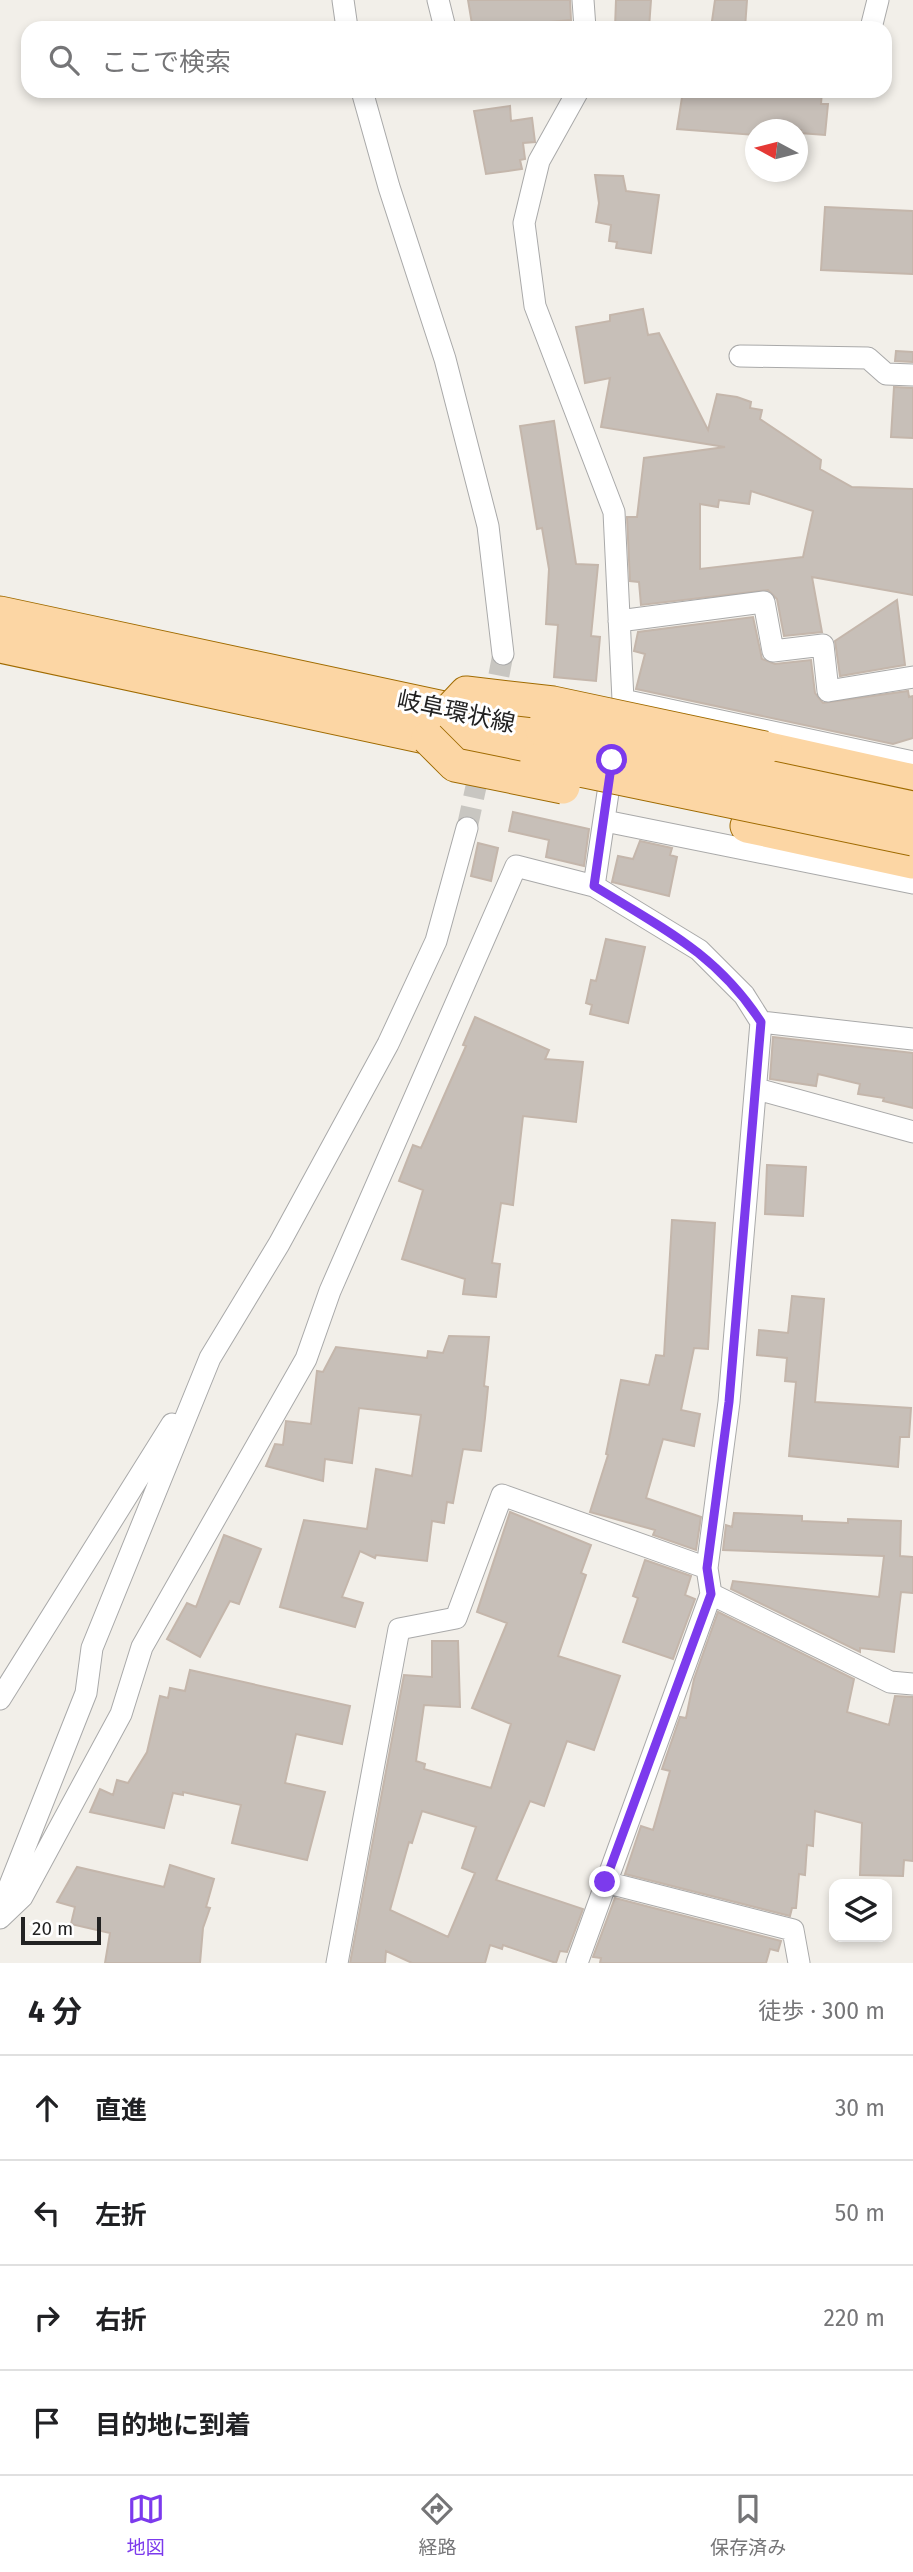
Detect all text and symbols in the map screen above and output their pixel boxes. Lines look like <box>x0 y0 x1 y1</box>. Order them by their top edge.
search box <box>21 21 892 98</box>
icon: search <box>45 41 83 79</box>
text: ここで検索 <box>101 47 231 78</box>
north arrow <box>745 119 808 182</box>
street label: 岐阜環状線 <box>394 686 518 738</box>
route start <box>596 744 627 775</box>
route end <box>589 1866 620 1897</box>
map controls <box>829 1879 892 1942</box>
button: layers <box>829 1879 892 1942</box>
scale bar <box>21 1914 102 1946</box>
text: 20 m <box>32 1917 73 1940</box>
text: 4 分 <box>28 1994 82 2030</box>
text: 徒歩 · 300 m <box>758 1997 885 2025</box>
icon: ahead <box>28 2089 66 2127</box>
text: 30 m <box>835 2094 885 2122</box>
text: 直進 <box>95 2095 147 2126</box>
icon: left <box>28 2194 66 2232</box>
text: 50 m <box>835 2199 885 2227</box>
text: 左折 <box>95 2200 147 2231</box>
icon: right <box>28 2299 66 2337</box>
text: 220 m <box>824 2304 885 2332</box>
text: 右折 <box>95 2305 147 2336</box>
icon: arrive <box>28 2404 66 2442</box>
text: 目的地に到着 <box>95 2410 251 2441</box>
tab: 地図 <box>127 2490 165 2559</box>
tab: 経路 <box>418 2490 456 2559</box>
tab: 保存済み <box>710 2490 786 2559</box>

